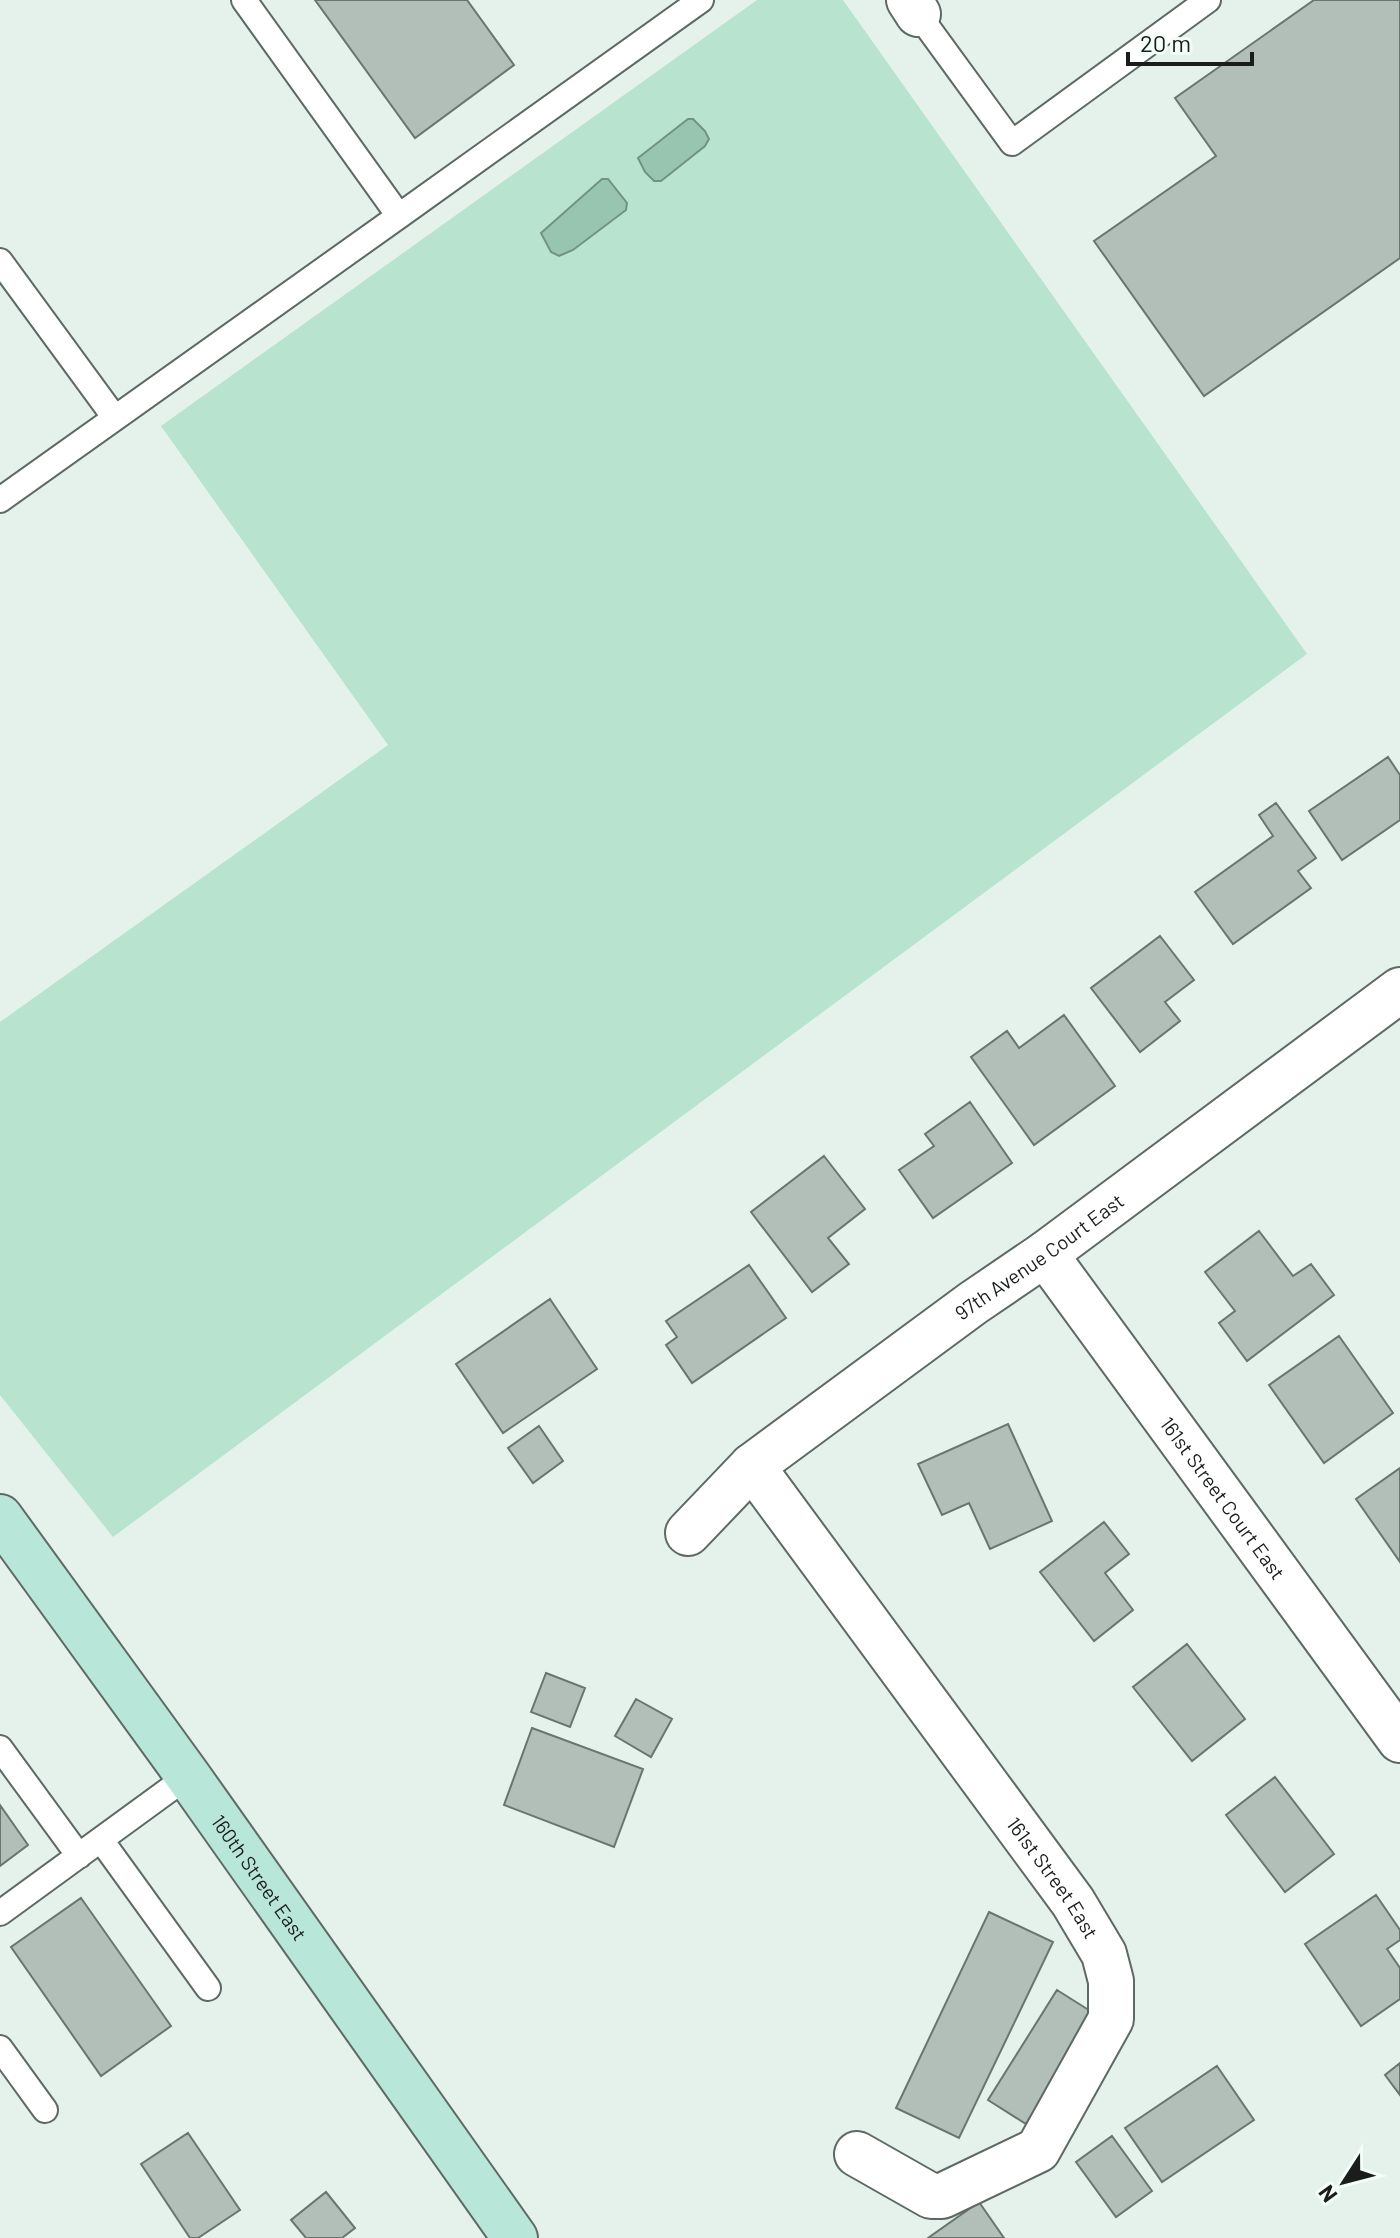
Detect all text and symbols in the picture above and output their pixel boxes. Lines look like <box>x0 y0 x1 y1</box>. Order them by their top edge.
scale bar <box>1128 16 1252 66</box>
text: 20 m <box>1140 28 1191 57</box>
street label: 97th Avenue Court East <box>950 1188 1128 1325</box>
street label: 161st Street Court East <box>1156 1412 1290 1584</box>
street label: 160th Street East <box>207 1810 312 1945</box>
street label: 161st Street East <box>1002 1812 1104 1942</box>
north arrow <box>1304 2142 1384 2222</box>
text: N <box>1312 2181 1342 2208</box>

